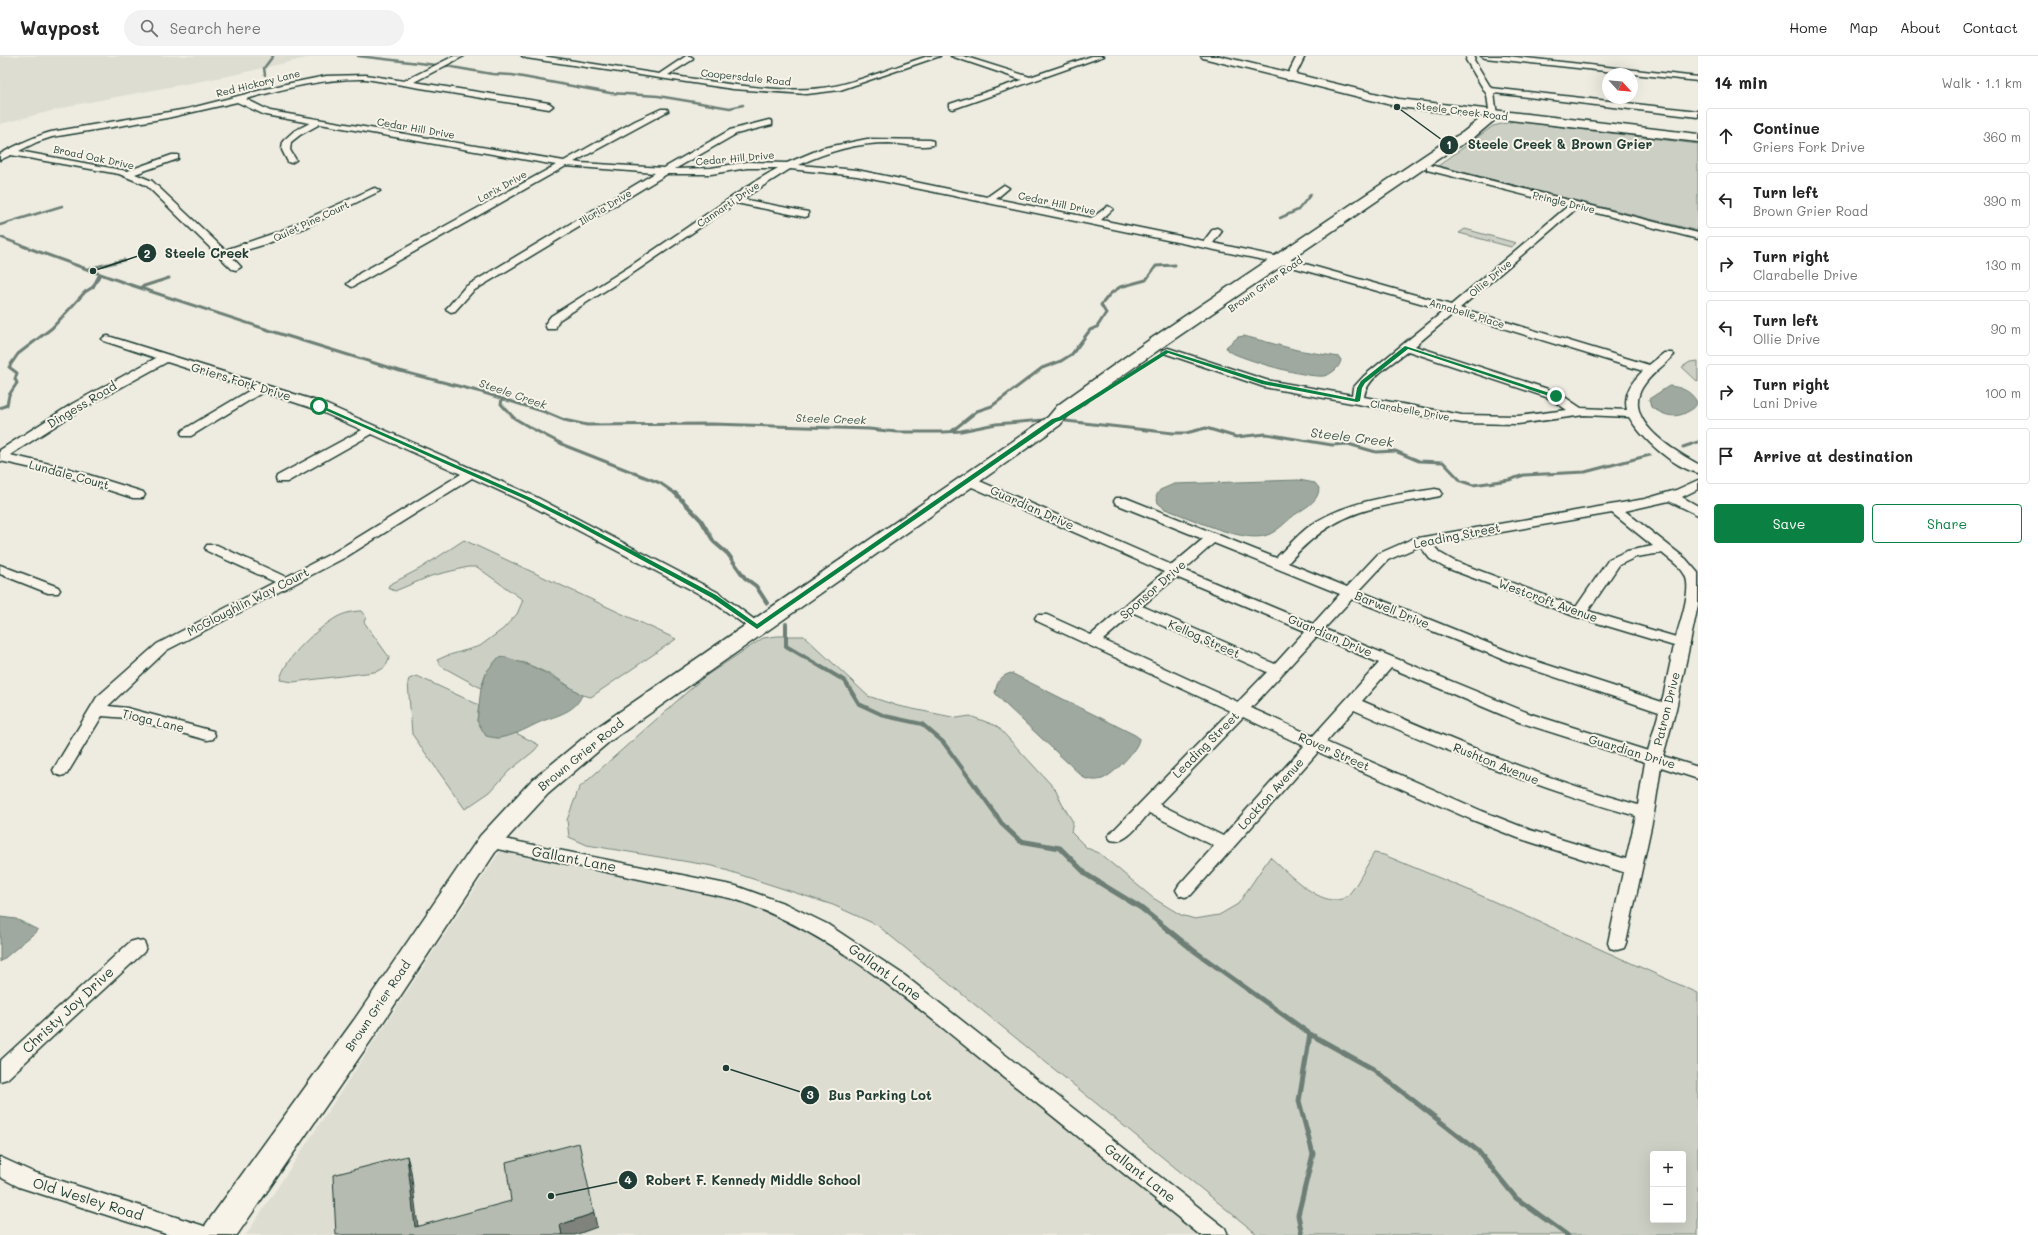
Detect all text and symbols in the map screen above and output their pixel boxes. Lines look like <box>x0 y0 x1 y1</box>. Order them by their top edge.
search box <box>124 10 404 46</box>
text: Waypost <box>20 15 100 40</box>
icon: search <box>138 17 160 39</box>
text: Search here <box>170 18 261 38</box>
text: Home <box>1789 18 1827 37</box>
text: Map <box>1849 18 1878 37</box>
text: About <box>1900 18 1941 37</box>
text: Contact <box>1963 18 2018 37</box>
street label: Coopersdale Road <box>700 65 792 89</box>
street label: Red Hickory Lane <box>215 66 301 100</box>
north arrow <box>1602 68 1638 104</box>
text: 14 min <box>1714 71 1767 93</box>
text: Walk · 1.1 km <box>1941 74 2022 91</box>
street label: Steele Creek Road <box>1415 98 1509 124</box>
street label: Cedar Hill Drive <box>376 114 456 142</box>
text: Continue <box>1753 118 1820 138</box>
icon: ahead <box>1715 125 1737 147</box>
text: 360 m <box>1983 128 2021 145</box>
callout: Steele Creek & Brown Grier <box>1439 132 1660 157</box>
text: Steele Creek & Brown Grier <box>1468 135 1653 152</box>
text: 1 <box>1446 136 1452 152</box>
text: Griers Fork Drive <box>1753 138 1865 155</box>
street label: Broad Oak Drive <box>52 142 136 172</box>
street label: Cedar Hill Drive <box>695 148 775 168</box>
street label: Larix Drive <box>475 167 529 205</box>
street label: Cannarti Drive <box>694 178 762 230</box>
text: Turn left <box>1753 182 1818 202</box>
street label: Illoria Drive <box>576 186 634 228</box>
street label: Pringle Drive <box>1531 187 1597 217</box>
street label: Cedar Hill Drive <box>1017 188 1097 218</box>
icon: left <box>1715 189 1737 211</box>
text: 390 m <box>1983 192 2021 209</box>
street label: Quiet Pine Court <box>271 197 351 245</box>
text: Brown Grier Road <box>1753 202 1868 219</box>
callout: Steele Creek <box>137 241 257 266</box>
text: Steele Creek <box>165 244 249 261</box>
text: 2 <box>144 245 151 261</box>
text: Turn right <box>1753 246 1830 266</box>
street label: Brown Grier Road <box>1225 253 1305 315</box>
icon: right <box>1715 253 1737 275</box>
street label: Ollie Drive <box>1466 256 1514 300</box>
text: 130 m <box>1985 256 2021 273</box>
text: Clarabelle Drive <box>1753 266 1858 283</box>
street label: Annabelle Place <box>1428 295 1506 331</box>
text: Turn left <box>1753 310 1818 330</box>
icon: left <box>1715 317 1737 339</box>
text: 90 m <box>1991 320 2021 337</box>
text: Ollie Drive <box>1753 330 1820 347</box>
street label: Griers Fork Drive <box>189 358 293 404</box>
text: Turn right <box>1753 374 1830 394</box>
water label: Steele Creek <box>477 375 549 412</box>
street label: Dingess Road <box>44 377 120 431</box>
icon: right <box>1715 381 1737 403</box>
text: 100 m <box>1985 384 2021 401</box>
route end <box>1547 387 1565 405</box>
text: Lani Drive <box>1753 394 1818 411</box>
street label: Clarabelle Drive <box>1369 396 1451 424</box>
route start <box>310 397 328 415</box>
water label: Steele Creek <box>795 410 867 427</box>
water label: Steele Creek <box>1310 423 1396 450</box>
icon: arrive <box>1715 445 1737 467</box>
text: Arrive at destination <box>1753 446 1913 466</box>
street label: Lundale Court <box>27 456 111 492</box>
street label: Guardian Drive <box>988 481 1077 533</box>
button: Save <box>1714 504 1864 543</box>
button: Share <box>1872 504 2022 543</box>
street label: Leading Street <box>1412 519 1502 551</box>
street label: Sponsor Drive <box>1116 556 1189 622</box>
street label: McGloughlin Way Court <box>184 563 311 639</box>
street label: Westcroft Avenue <box>1496 575 1600 625</box>
street label: Barwell Drive <box>1353 587 1432 631</box>
street label: Guardian Drive <box>1286 610 1375 660</box>
street label: Kellog Street <box>1166 615 1243 661</box>
street label: Patron Drive <box>1649 670 1683 747</box>
street label: Tioga Lane <box>120 705 186 735</box>
street label: Leading Street <box>1168 707 1242 781</box>
street label: Brown Grier Road <box>534 714 627 794</box>
street label: Rover Street <box>1296 728 1373 774</box>
street label: Guardian Drive <box>1587 730 1678 772</box>
street label: Rushton Avenue <box>1451 739 1542 788</box>
street label: Lockton Avenue <box>1234 754 1307 833</box>
street label: Gallant Lane <box>530 841 618 876</box>
street label: Gallant Lane <box>845 939 926 1004</box>
street label: Brown Grier Road <box>341 957 414 1054</box>
street label: Christy Joy Drive <box>18 962 118 1057</box>
callout: Bus Parking Lot <box>800 1083 940 1108</box>
text: 3 <box>806 1086 814 1102</box>
text: Bus Parking Lot <box>828 1086 932 1103</box>
street label: Gallant Lane <box>1101 1139 1180 1206</box>
map controls <box>1650 1151 1686 1223</box>
button: + <box>1650 1151 1686 1187</box>
callout: Robert F. Kennedy Middle School <box>618 1168 869 1193</box>
text: 4 <box>624 1171 632 1187</box>
text: Robert F. Kennedy Middle School <box>646 1171 860 1189</box>
street label: Old Wesley Road <box>31 1173 146 1224</box>
button: − <box>1650 1187 1686 1223</box>

